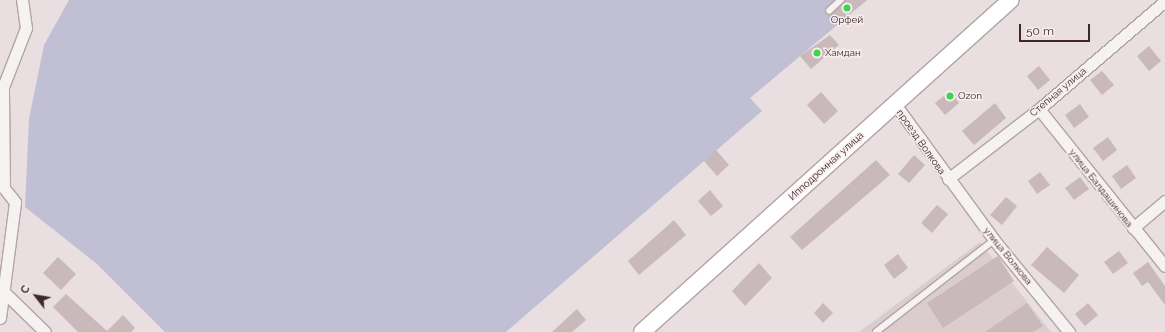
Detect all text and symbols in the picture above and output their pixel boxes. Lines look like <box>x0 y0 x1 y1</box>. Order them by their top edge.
marker: Орфей <box>842 3 852 13</box>
place label: Орфей <box>831 14 863 26</box>
scale bar <box>1021 16 1092 42</box>
text: 50 m <box>1026 24 1054 38</box>
place label: Хамдан <box>825 47 861 59</box>
marker: Хамдан <box>812 48 822 58</box>
street label: Степная улица <box>1027 65 1089 119</box>
place label: Ozon <box>958 90 982 102</box>
marker: Ozon <box>945 91 955 101</box>
street label: проезд Волкова <box>894 107 948 177</box>
street label: Ипподромная улица <box>786 129 866 203</box>
street label: улица Балдашинова <box>1067 146 1135 230</box>
street label: улица Волкова <box>981 225 1035 287</box>
north arrow <box>16 276 56 316</box>
text: С <box>18 283 33 296</box>

